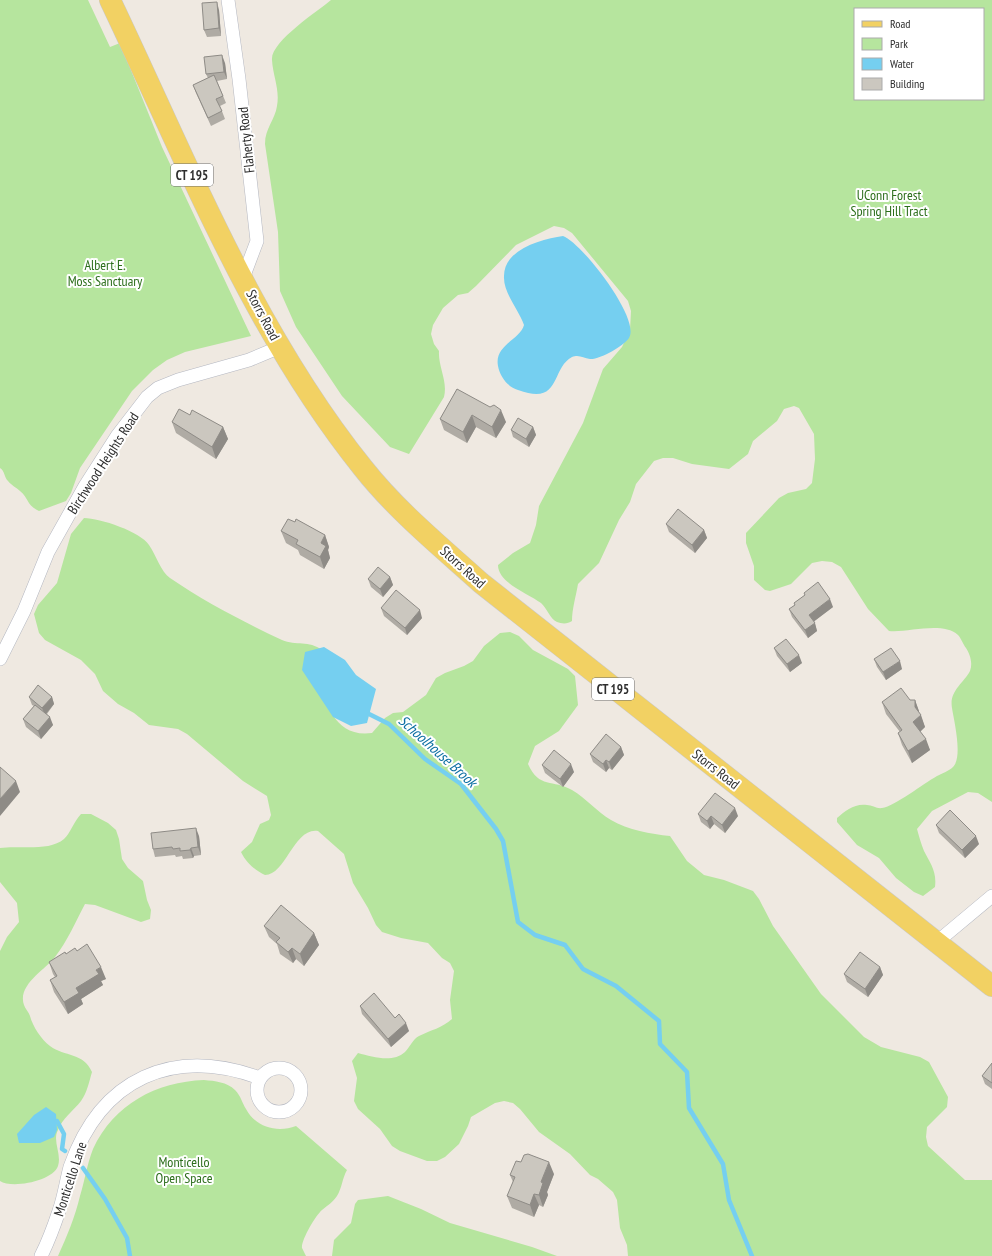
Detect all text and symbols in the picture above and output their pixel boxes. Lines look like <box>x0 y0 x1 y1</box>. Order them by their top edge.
legend <box>854 8 984 100</box>
text: Road <box>890 16 910 31</box>
text: Park <box>890 36 908 51</box>
text: Water <box>890 56 915 71</box>
text: Building <box>890 76 925 91</box>
street label: Flaherty Road <box>234 106 258 174</box>
road number: CT 195 <box>171 164 213 186</box>
park label: UConn Forest Spring Hill Tract <box>850 186 928 220</box>
park label: Albert E. Moss Sanctuary <box>68 256 143 290</box>
street label: Storrs Road <box>242 286 284 344</box>
street label: Birchwood Heights Road <box>63 409 143 517</box>
street label: Storrs Road <box>437 542 489 592</box>
road number: CT 195 <box>592 678 634 700</box>
water label: Schoolhouse Brook <box>395 711 483 793</box>
street label: Storrs Road <box>689 745 743 793</box>
street label: Monticello Lane <box>50 1139 91 1219</box>
park label: Monticello Open Space <box>156 1153 213 1187</box>

